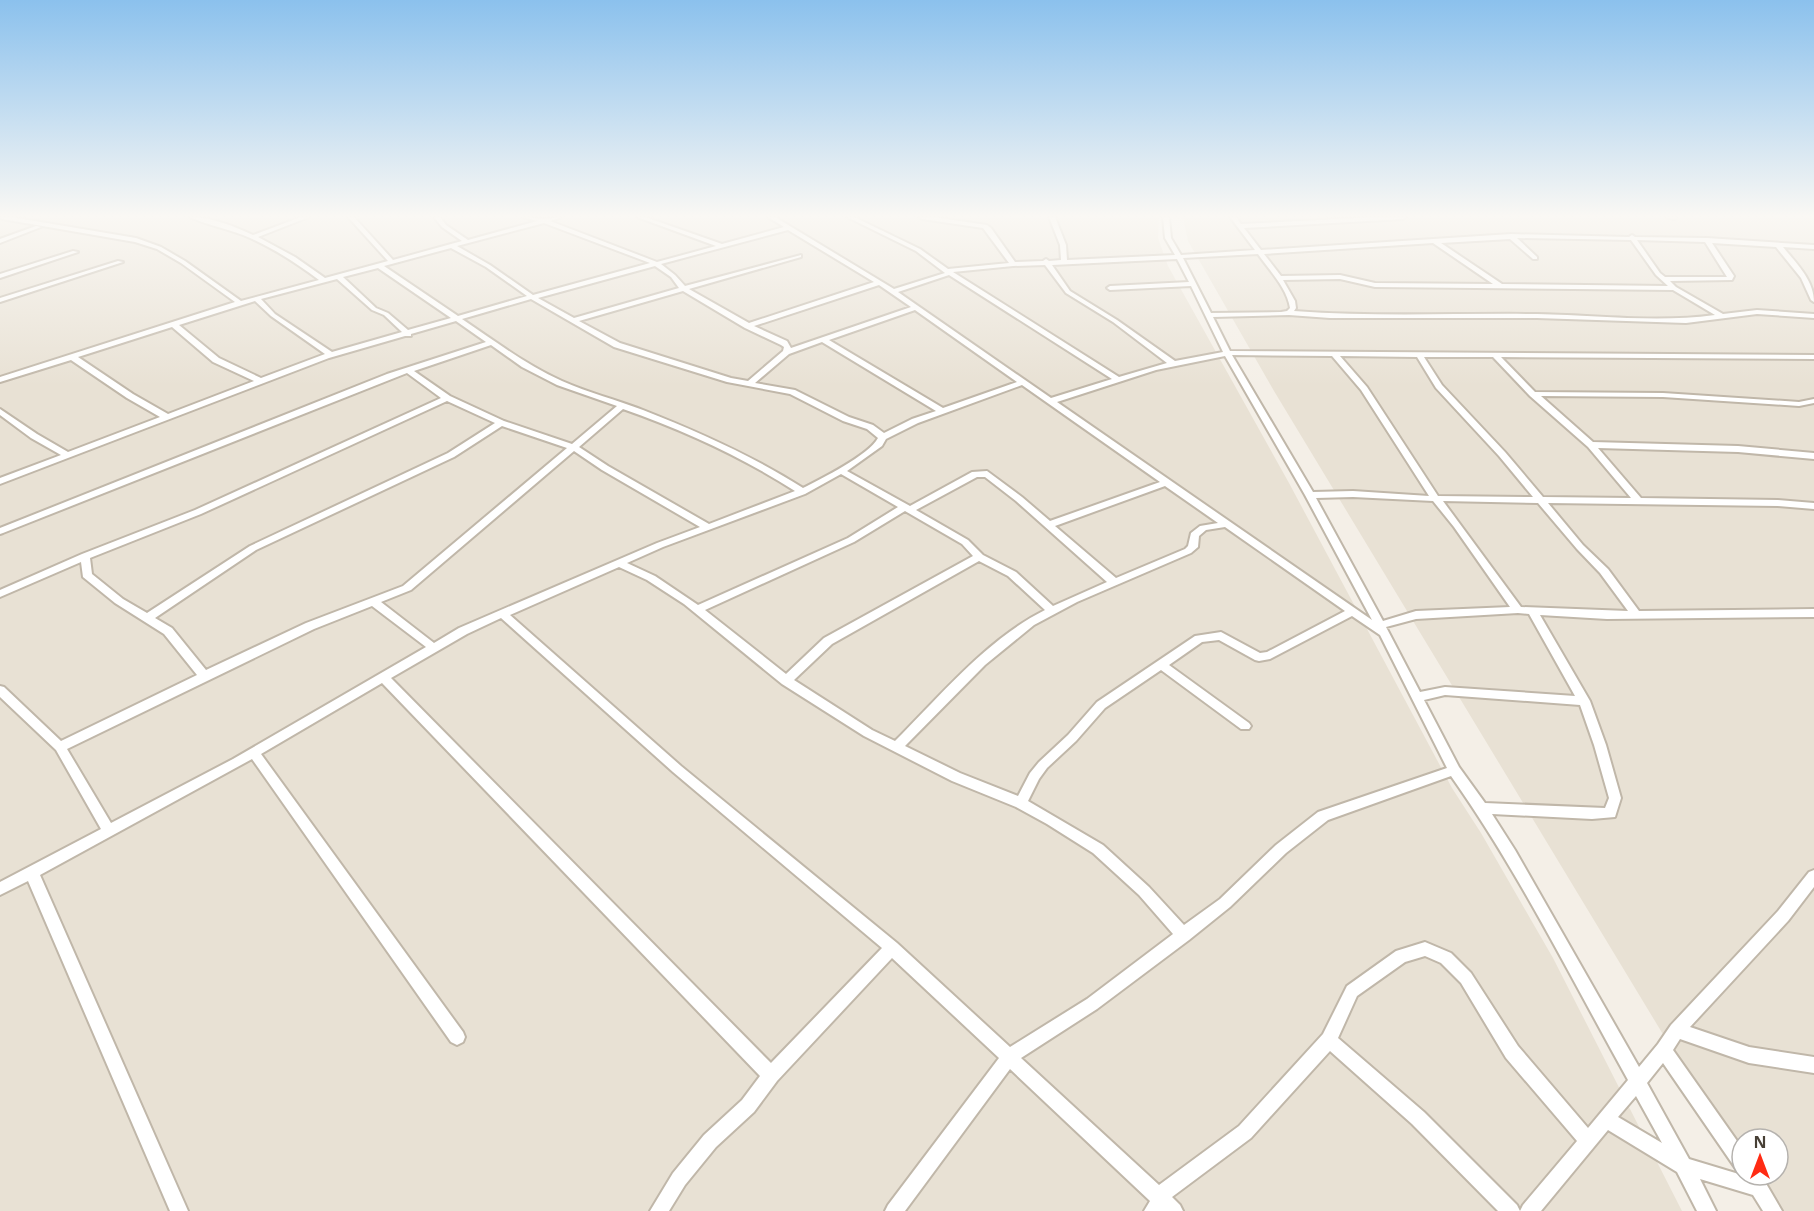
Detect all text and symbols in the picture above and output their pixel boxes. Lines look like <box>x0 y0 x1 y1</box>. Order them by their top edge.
north arrow <box>1730 1127 1790 1187</box>
text: N <box>1753 1131 1767 1153</box>

